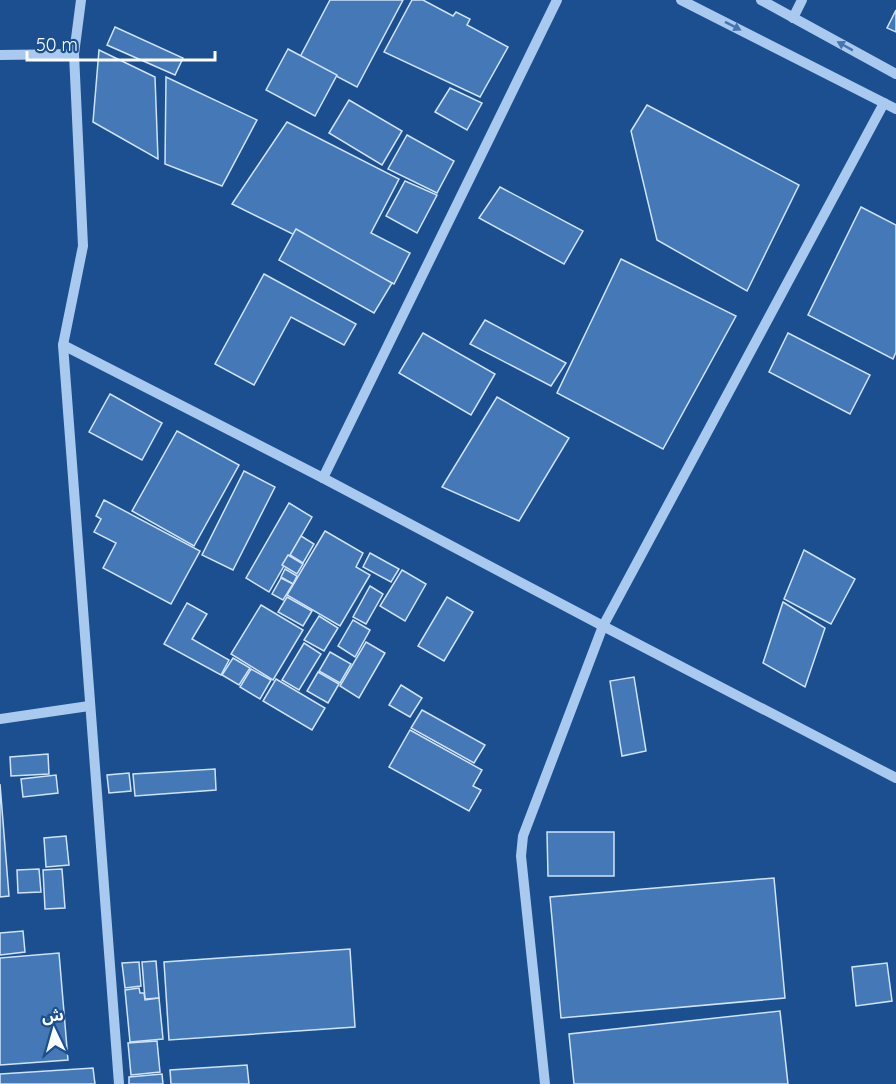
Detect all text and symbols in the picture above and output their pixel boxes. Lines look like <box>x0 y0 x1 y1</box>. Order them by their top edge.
one-way arrow <box>725 22 742 31</box>
scale bar <box>27 24 214 62</box>
text: 50 m <box>36 33 78 56</box>
one-way arrow <box>836 41 853 51</box>
north arrow <box>24 1000 84 1060</box>
text: ش <box>41 1004 65 1026</box>

